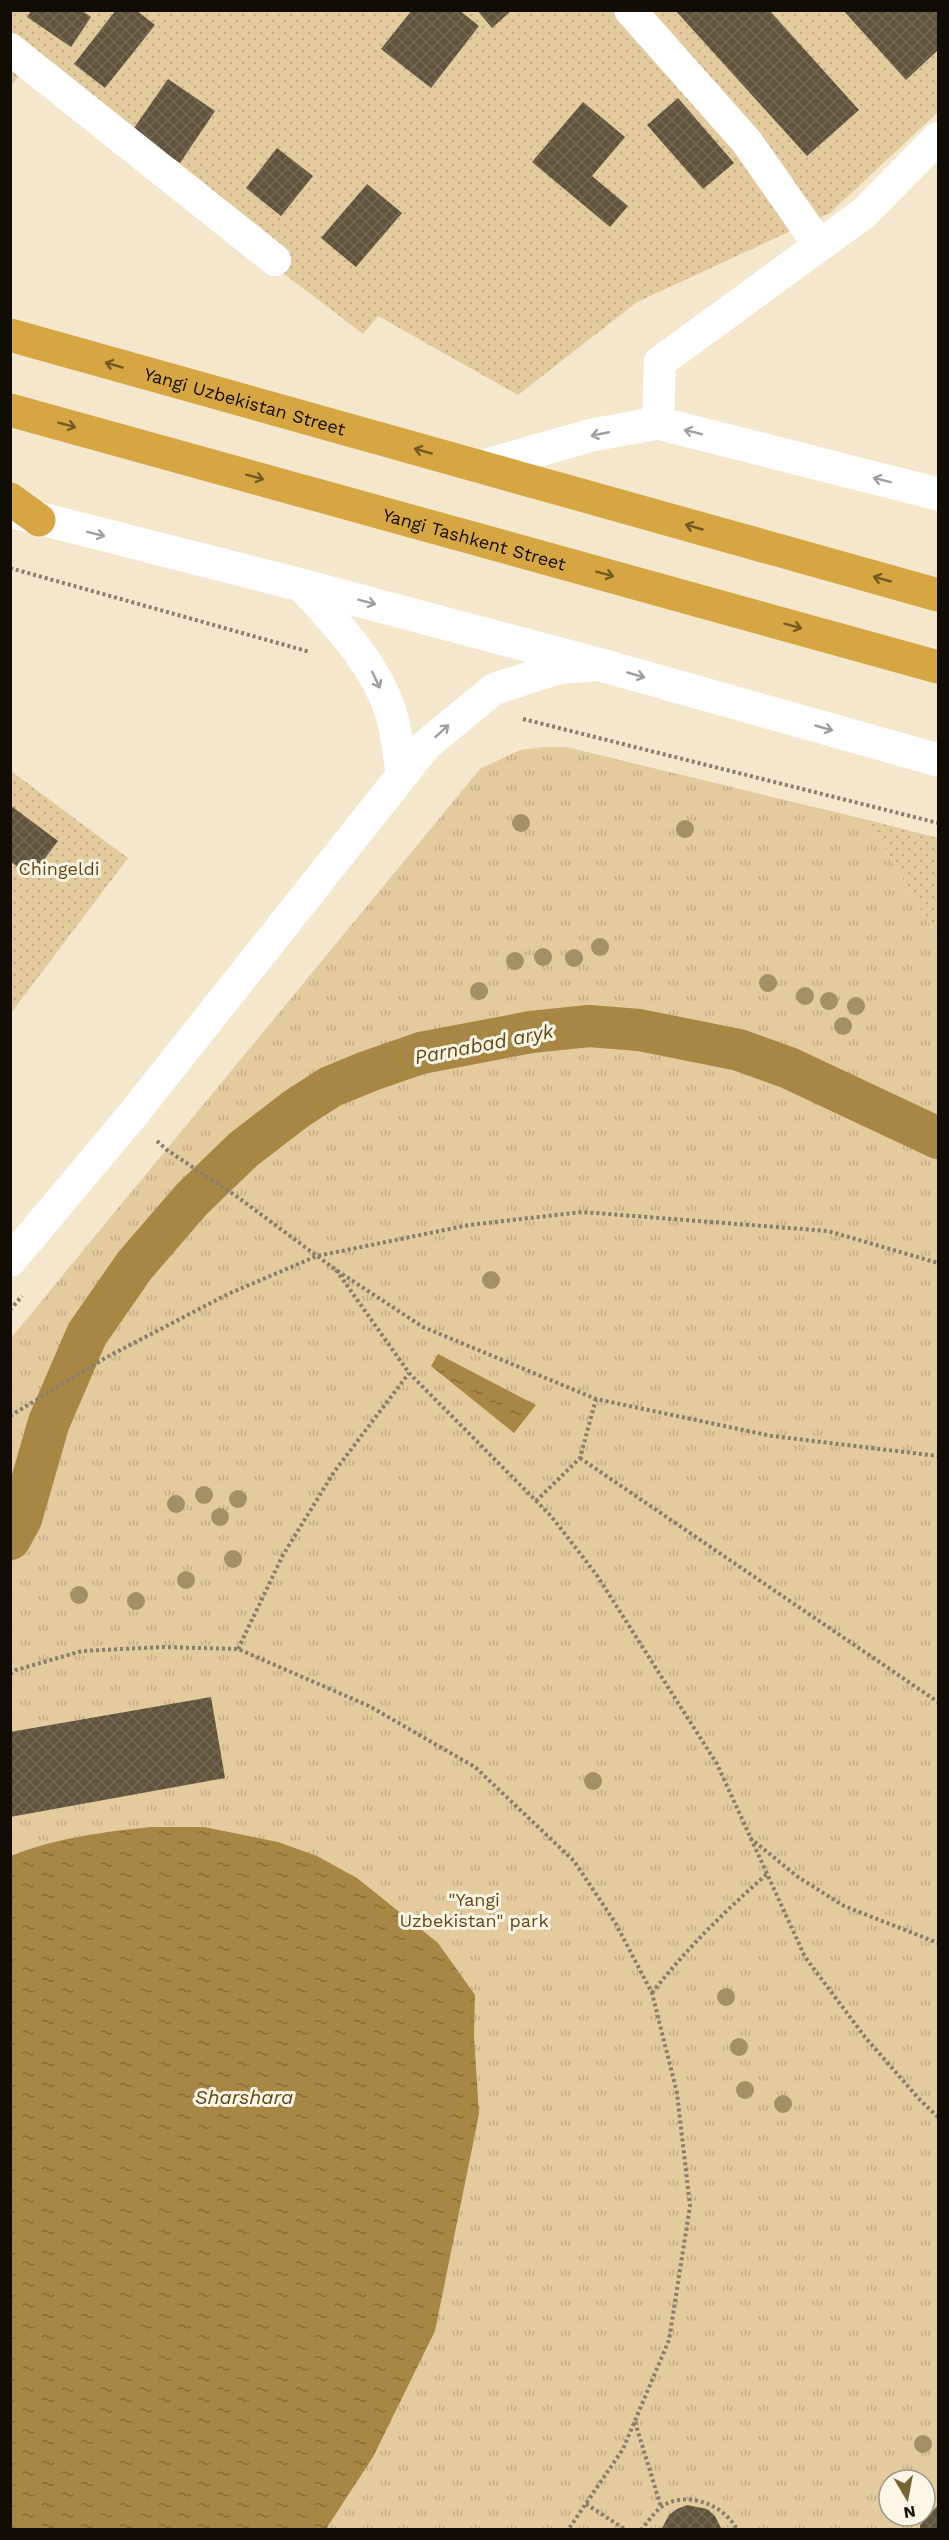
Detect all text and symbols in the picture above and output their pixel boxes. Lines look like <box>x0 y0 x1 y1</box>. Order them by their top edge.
one-way arrow <box>105 358 124 370</box>
street label: Yangi Uzbekistan Street <box>142 363 349 439</box>
one-way arrow <box>57 420 76 432</box>
one-way arrow <box>684 425 703 437</box>
one-way arrow <box>591 429 610 440</box>
one-way arrow <box>414 445 433 456</box>
one-way arrow <box>245 472 264 484</box>
one-way arrow <box>873 473 892 485</box>
street label: Yangi Tashkent Street <box>381 503 569 574</box>
one-way arrow <box>685 521 704 532</box>
one-way arrow <box>86 528 105 540</box>
one-way arrow <box>595 569 614 581</box>
one-way arrow <box>873 573 892 584</box>
one-way arrow <box>357 597 376 609</box>
one-way arrow <box>783 621 802 633</box>
one-way arrow <box>370 670 382 688</box>
one-way arrow <box>626 670 645 681</box>
one-way arrow <box>814 723 833 734</box>
one-way arrow <box>434 724 449 738</box>
park label: Chingeldi <box>19 858 99 879</box>
water label: Parnabad aryk <box>412 1019 557 1069</box>
park label: "Yangi Uzbekistan" park <box>399 1889 549 1931</box>
water label: Sharshara <box>195 2085 293 2109</box>
north arrow <box>877 2468 937 2528</box>
text: N <box>902 2502 917 2523</box>

